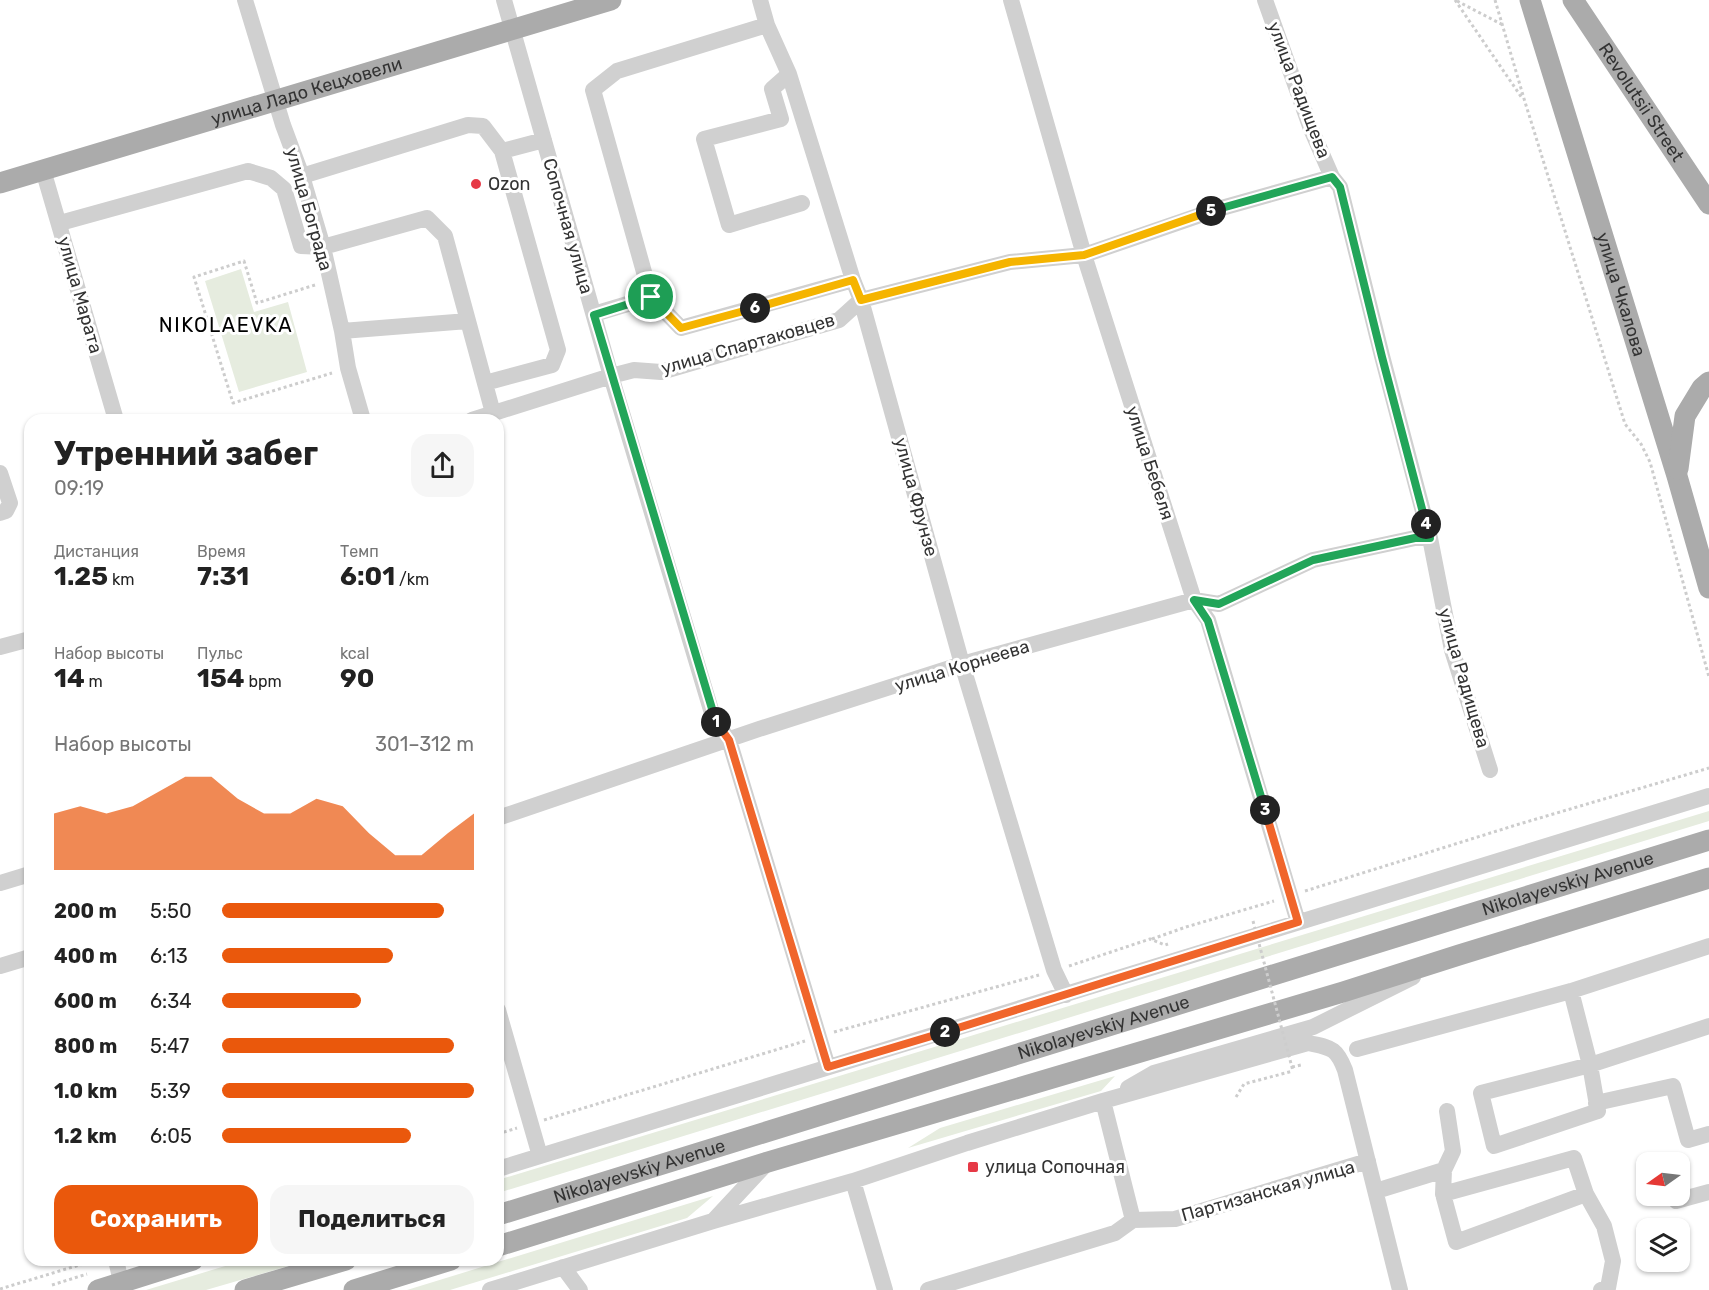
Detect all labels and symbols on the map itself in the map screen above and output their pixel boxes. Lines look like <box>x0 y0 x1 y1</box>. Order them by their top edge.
street label: улица Радищева <box>1263 19 1335 161</box>
street label: Revolutsii Street <box>1594 39 1689 166</box>
street label: улица Ладо Кецховели <box>208 52 405 130</box>
street label: улица Бограда <box>281 145 337 273</box>
street label: Сопочная улица <box>538 156 598 296</box>
place label: Ozon <box>488 173 530 195</box>
marker: Ozon <box>469 177 483 191</box>
pin: 5 <box>1196 196 1226 226</box>
street label: улица Чкалова <box>1591 230 1650 359</box>
street label: улица Марата <box>53 234 107 356</box>
pin <box>625 271 676 322</box>
pin: 6 <box>740 293 770 323</box>
street label: улица Спартаковцев <box>659 309 837 379</box>
district label: NIKOLAEVKA <box>159 313 293 337</box>
street label: улица Бебеля <box>1121 403 1179 523</box>
street label: улица Фрунзе <box>890 435 942 559</box>
pin: 4 <box>1411 509 1441 539</box>
street label: улица Радищева <box>1434 606 1494 750</box>
street label: улица Корнеева <box>892 635 1032 697</box>
pin: 1 <box>701 707 731 737</box>
pin: 3 <box>1250 795 1280 825</box>
street label: Nikolayevskiy Avenue <box>1479 847 1656 921</box>
street label: Nikolayevskiy Avenue <box>1015 991 1192 1064</box>
pin: 2 <box>930 1017 960 1047</box>
street label: Nikolayevskiy Avenue <box>551 1134 728 1208</box>
north arrow <box>1636 1152 1690 1206</box>
place label: улица Сопочная <box>985 1156 1125 1178</box>
street label: Партизанская улица <box>1179 1156 1357 1226</box>
marker: улица Сопочная <box>966 1160 980 1174</box>

